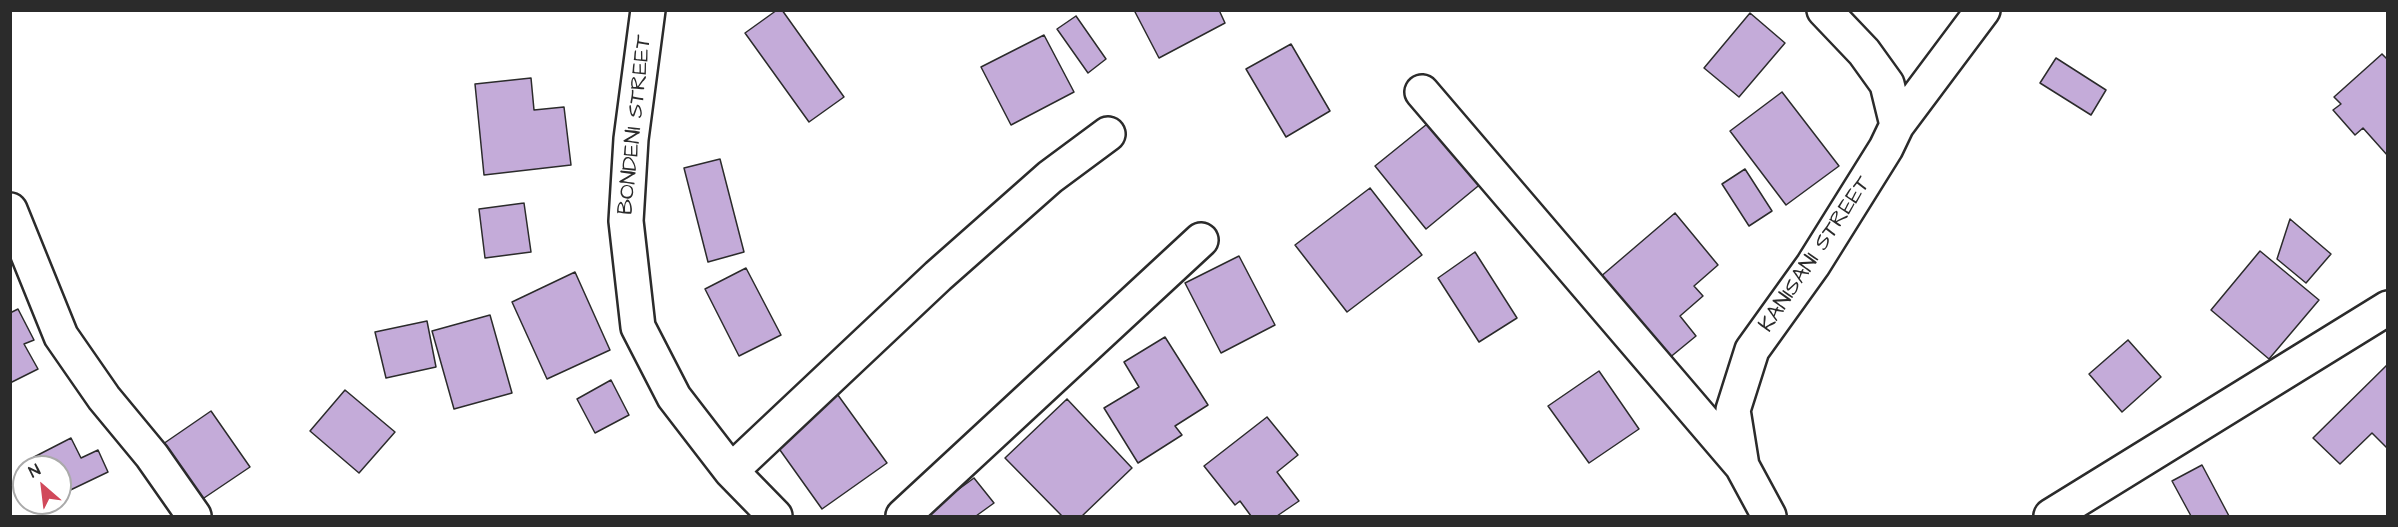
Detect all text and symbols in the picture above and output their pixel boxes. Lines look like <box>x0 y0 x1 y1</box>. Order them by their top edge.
street label: BONDENI STREET <box>613 34 659 216</box>
street label: KANISANI STREET <box>1754 172 1878 338</box>
north arrow <box>12 455 72 515</box>
text: N <box>25 459 44 483</box>

